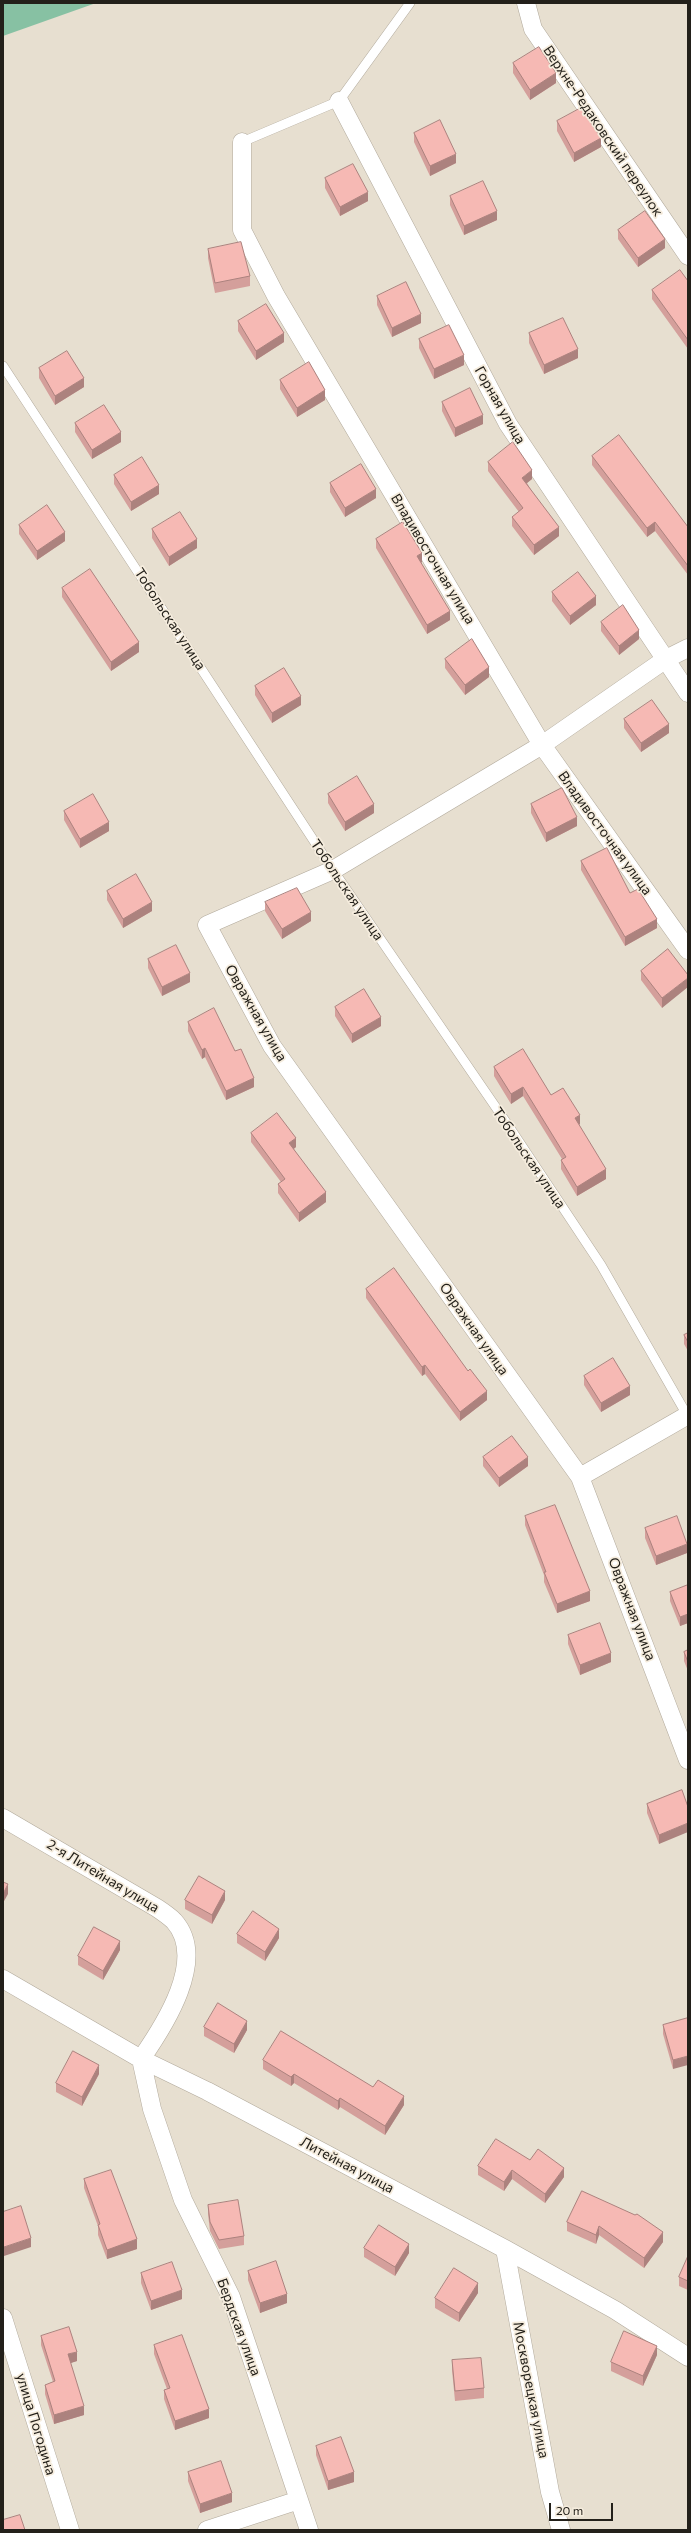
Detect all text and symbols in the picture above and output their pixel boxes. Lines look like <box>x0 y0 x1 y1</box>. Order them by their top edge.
street label: Верхне-Редаковский переулок <box>540 43 666 219</box>
street label: Горная улица <box>471 363 529 447</box>
street label: Владивосточная улица <box>387 491 479 627</box>
street label: Тобольская улица <box>131 565 209 673</box>
street label: Владивосточная улица <box>554 768 656 898</box>
street label: Тобольская улица <box>307 836 387 944</box>
street label: Овражная улица <box>221 962 291 1064</box>
street label: Тобольская улица <box>489 1104 569 1212</box>
street label: Овражная улица <box>436 1280 512 1378</box>
street label: Овражная улица <box>605 1555 659 1663</box>
street label: 2-я Литейная улица <box>44 1836 162 1916</box>
street label: Литейная улица <box>297 2133 397 2197</box>
street label: Бердская улица <box>214 2276 264 2378</box>
street label: Москворецкая улица <box>510 2320 552 2460</box>
street label: улица Погодина <box>13 2371 59 2477</box>
scale bar <box>551 2495 615 2521</box>
text: 20 m <box>556 2503 583 2517</box>

